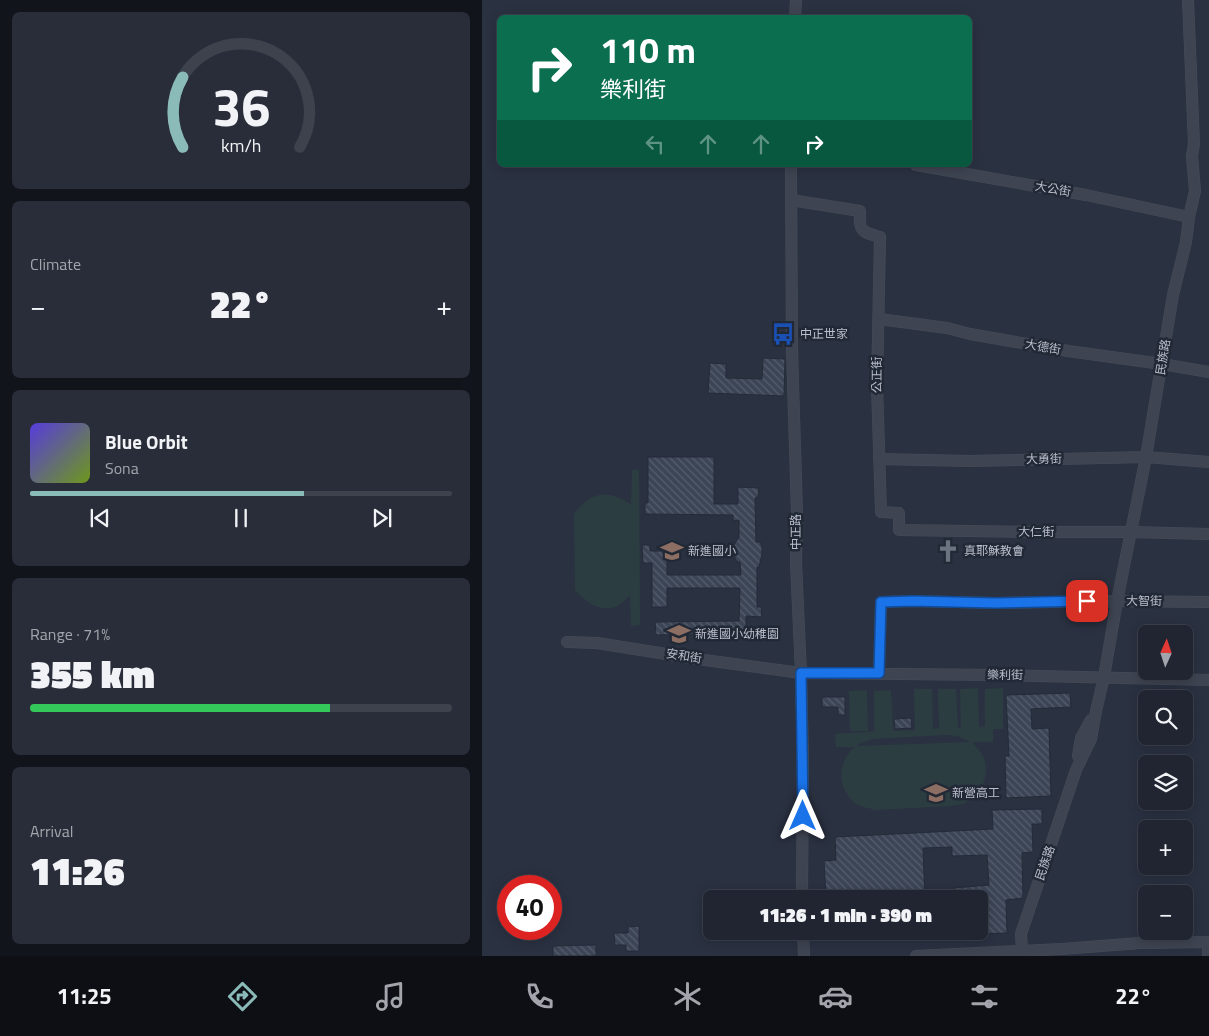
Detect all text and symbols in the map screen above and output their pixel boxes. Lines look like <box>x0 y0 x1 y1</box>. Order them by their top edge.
text: 110 m <box>600 23 696 77</box>
icon: right <box>517 35 582 100</box>
text: 36 <box>212 67 270 146</box>
text: 樂利街 <box>600 72 666 106</box>
icon: left <box>641 130 669 158</box>
icon: ahead <box>694 130 722 158</box>
icon: ahead <box>747 130 775 158</box>
icon: right <box>800 130 828 158</box>
text: km/h <box>221 132 261 159</box>
street label: 大公街 <box>1034 176 1072 201</box>
text: Climate <box>30 252 81 276</box>
text: 22° <box>210 275 272 333</box>
text: − <box>30 284 46 327</box>
text: + <box>436 284 452 327</box>
bus stop icon: 中正世家 <box>770 321 796 347</box>
place label: 中正世家 <box>800 324 848 343</box>
street label: 大德街 <box>1024 334 1062 359</box>
street label: 民族路 <box>1150 338 1175 376</box>
street label: 公正街 <box>867 357 886 393</box>
text: Blue Orbit <box>105 427 188 456</box>
street label: 大勇街 <box>1026 449 1062 468</box>
text: Sona <box>105 456 139 480</box>
icon: previous <box>86 504 114 532</box>
icon: pause <box>227 504 255 532</box>
icon: next <box>368 504 396 532</box>
street label: 中正路 <box>786 514 805 550</box>
street label: 大仁街 <box>1018 522 1054 541</box>
school or university icon: 新進國小 <box>659 538 685 564</box>
church icon: 真耶穌教會 <box>935 538 961 564</box>
place label: 新進國小 <box>688 541 736 560</box>
place label: 真耶穌教會 <box>964 541 1024 560</box>
pin <box>1066 580 1108 622</box>
icon: arrive <box>1073 587 1101 615</box>
street label: 大智街 <box>1126 591 1162 610</box>
school or university icon: 新進國小幼稚園 <box>666 621 692 647</box>
text: Range · 71% <box>30 622 110 646</box>
place label: 新進國小幼稚園 <box>695 624 779 643</box>
north arrow <box>1138 625 1193 680</box>
map controls <box>1138 625 1193 940</box>
street label: 安和街 <box>665 643 703 668</box>
text: 355 km <box>30 645 155 703</box>
street label: 樂利街 <box>987 665 1023 684</box>
button: search <box>1138 690 1193 745</box>
button: layers <box>1138 755 1193 810</box>
school or university icon: 新營高工 <box>923 780 949 806</box>
place label: 新營高工 <box>952 783 1000 802</box>
position arrow <box>776 789 828 841</box>
text: Arrival <box>30 819 73 843</box>
button: + <box>1138 820 1193 875</box>
text: 11:26 <box>30 842 125 900</box>
street label: 民族路 <box>1030 843 1059 883</box>
speed limit sign: 40 <box>497 875 562 940</box>
button: − <box>1138 885 1193 940</box>
text: 11:26 · 1 min · 390 m <box>759 900 932 929</box>
text: 11:25 <box>57 979 112 1013</box>
icon: directions <box>225 979 260 1014</box>
icon: music <box>373 979 408 1014</box>
icon: phone <box>522 979 557 1014</box>
icon: climate <box>670 979 705 1014</box>
icon: car <box>818 979 853 1014</box>
icon: filters <box>967 979 1002 1014</box>
text: 22° <box>1115 979 1152 1013</box>

